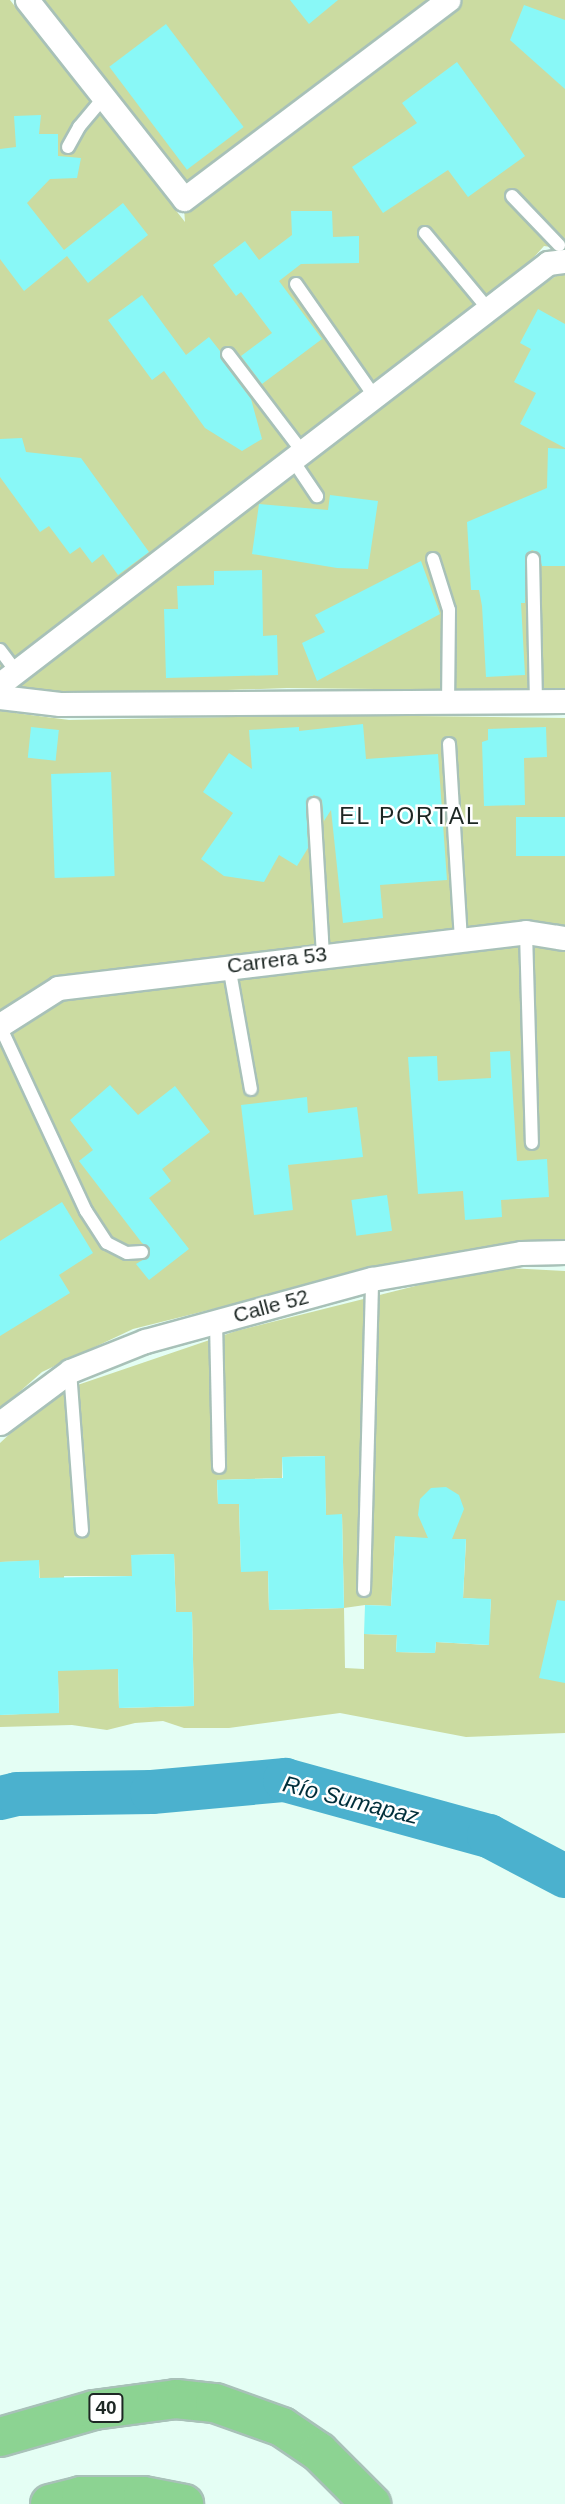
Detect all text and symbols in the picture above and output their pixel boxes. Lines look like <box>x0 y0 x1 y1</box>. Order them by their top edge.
district label: EL PORTAL <box>340 802 480 830</box>
street label: Carrera 53 <box>226 941 328 979</box>
street label: Calle 52 <box>231 1284 311 1328</box>
water label: Río Sumapaz <box>280 1770 422 1830</box>
road number: 40 <box>87 2392 125 2424</box>

